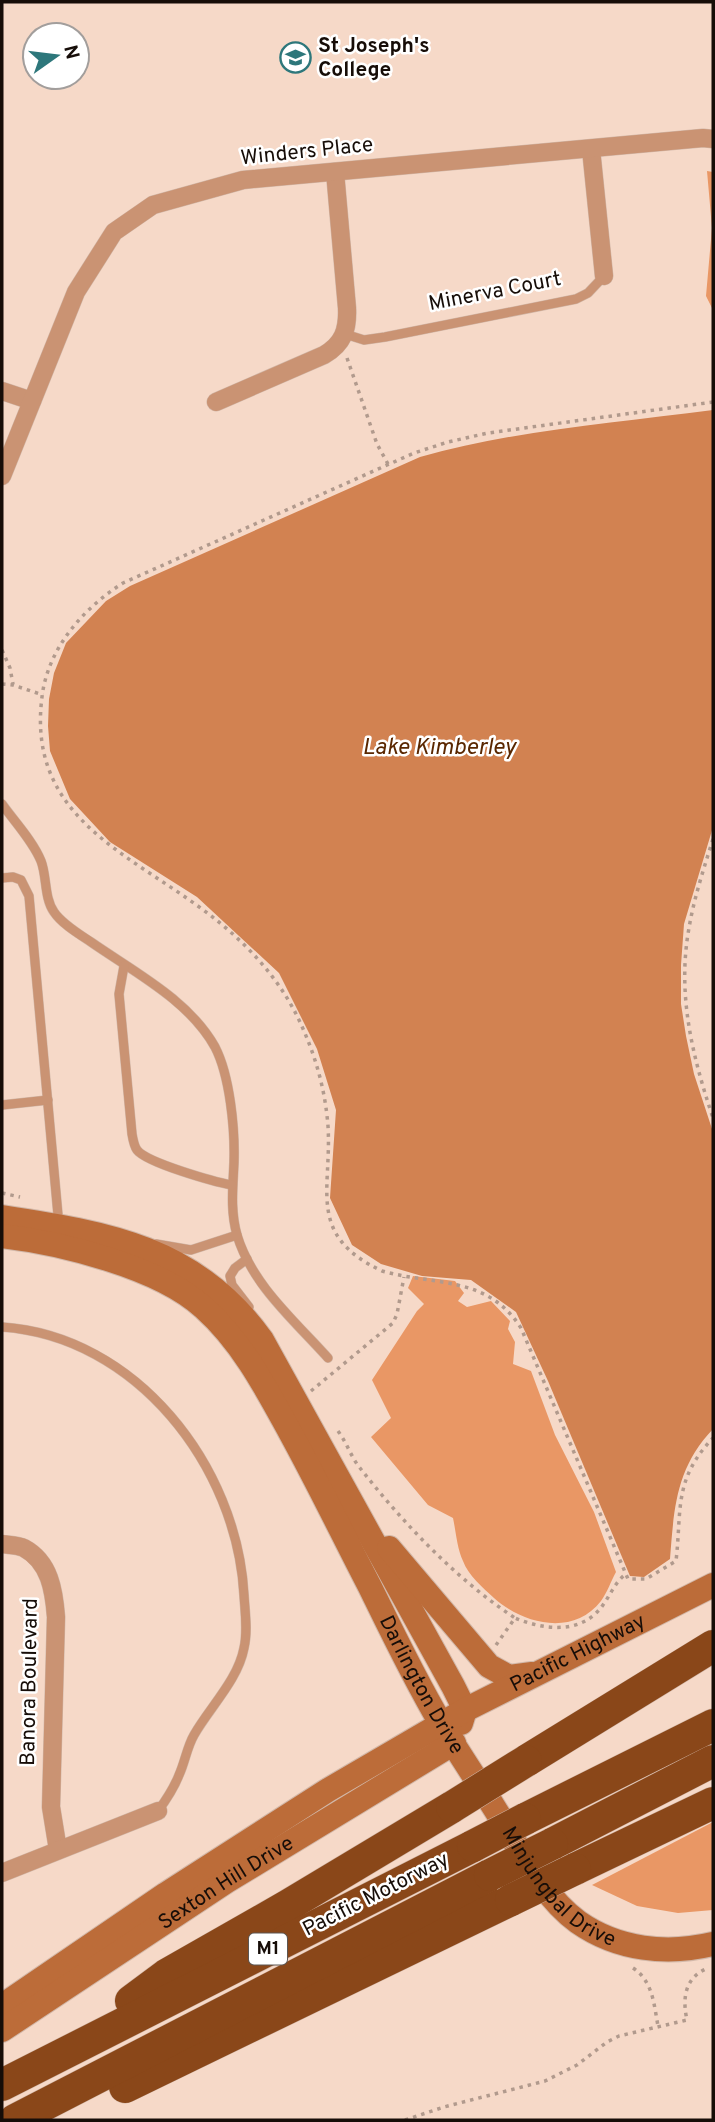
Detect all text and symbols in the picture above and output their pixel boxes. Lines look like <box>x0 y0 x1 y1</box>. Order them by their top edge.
north arrow <box>21 21 91 91</box>
place label: St Joseph's College <box>318 33 430 84</box>
school or university icon: St Joseph's College <box>278 41 312 75</box>
text: N <box>57 43 84 62</box>
street label: Winders Place <box>239 132 375 172</box>
street label: Minerva Court <box>426 266 564 318</box>
water label: Lake Kimberley <box>362 734 518 763</box>
street label: Banora Boulevard <box>15 1598 45 1766</box>
street label: Pacific Highway <box>505 1608 650 1699</box>
street label: Darlington Drive <box>373 1611 470 1760</box>
street label: Minjungbal Drive <box>495 1822 619 1953</box>
street label: Sexton Hill Drive <box>153 1830 299 1936</box>
street label: Pacific Motorway <box>298 1846 454 1944</box>
road number: M1 <box>249 1934 287 1965</box>

